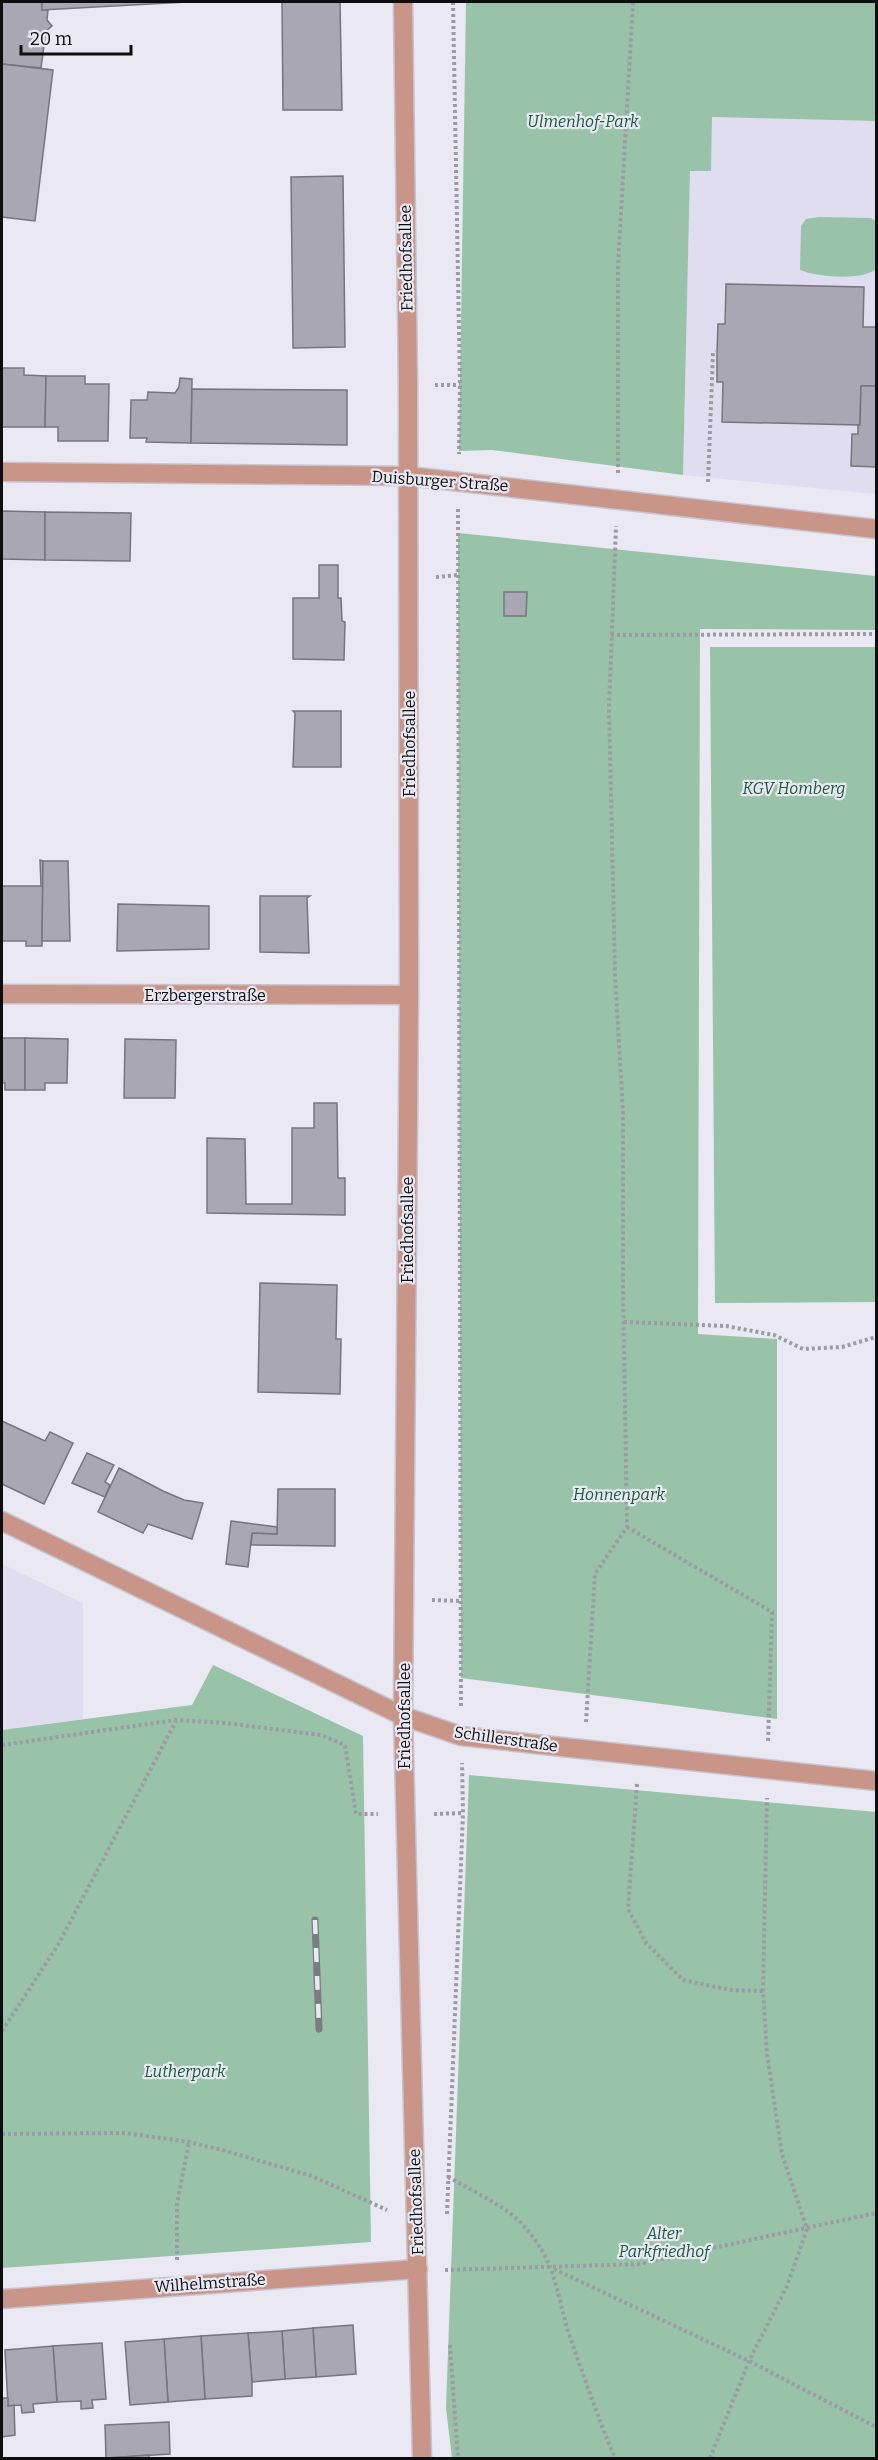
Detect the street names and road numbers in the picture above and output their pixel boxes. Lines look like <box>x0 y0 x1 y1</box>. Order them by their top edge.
street label: Friedhofsallee <box>396 205 416 311</box>
street label: Duisburger Straße <box>371 467 509 495</box>
street label: Friedhofsallee <box>400 691 419 797</box>
street label: Erzbergerstraße <box>144 986 266 1005</box>
street label: Friedhofsallee <box>398 1177 417 1283</box>
street label: Friedhofsallee <box>395 1663 414 1769</box>
street label: Schillerstraße <box>453 1722 559 1756</box>
street label: Friedhofsallee <box>405 2148 427 2256</box>
street label: Wilhelmstraße <box>154 2270 266 2296</box>

